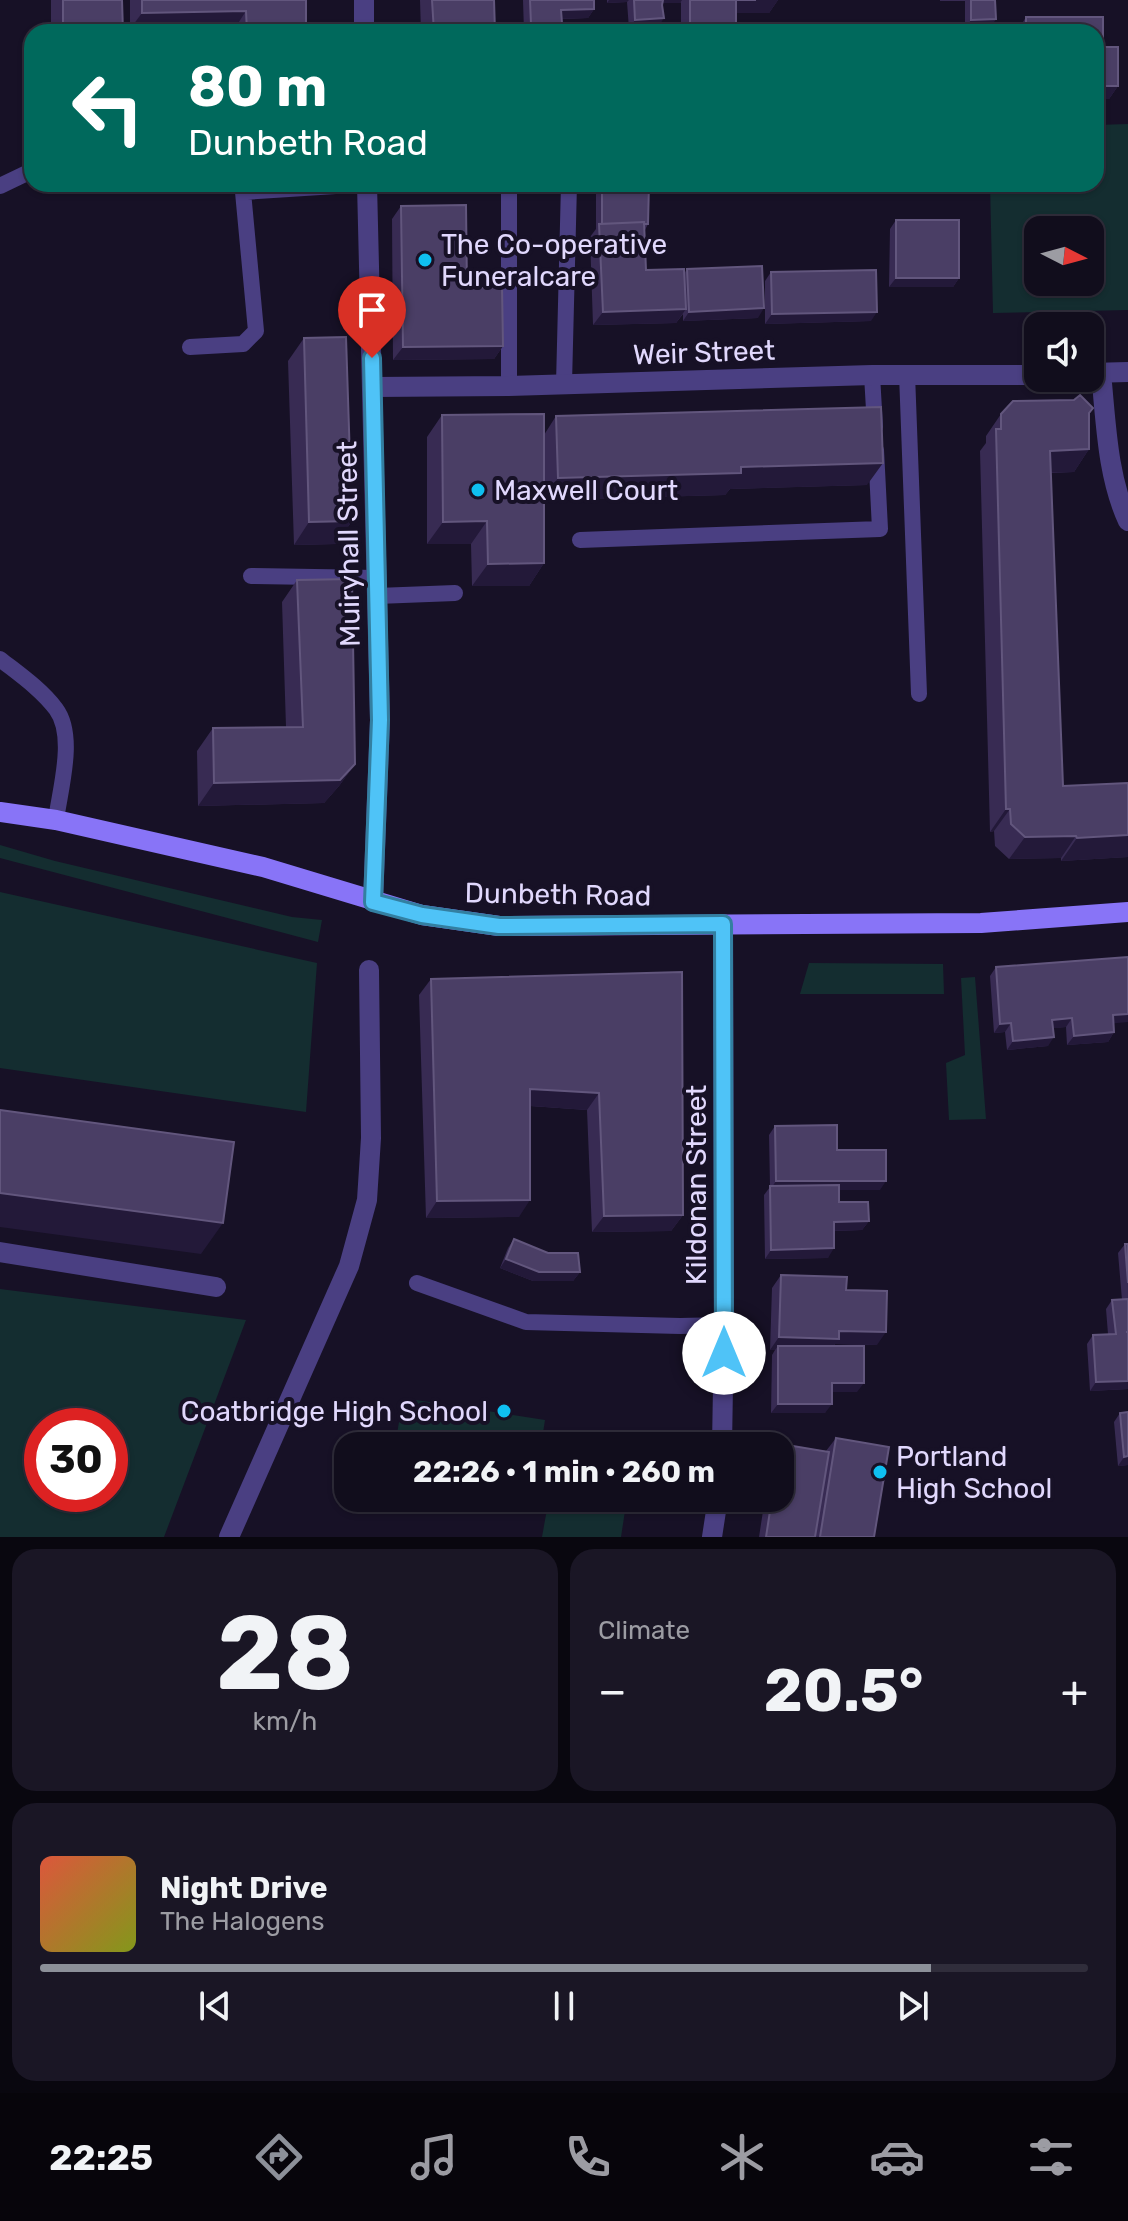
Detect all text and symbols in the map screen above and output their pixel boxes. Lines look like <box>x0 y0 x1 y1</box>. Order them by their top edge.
text: 80 m <box>188 54 327 120</box>
icon: left <box>56 56 160 160</box>
text: Dunbeth Road <box>188 121 428 164</box>
north arrow <box>1024 216 1104 296</box>
map controls <box>1024 216 1104 392</box>
place label: The Co-operative Funeralcare <box>441 228 667 293</box>
marker: The Co-operative Funeralcare <box>416 251 434 269</box>
pin <box>338 276 406 358</box>
icon: arrive <box>350 288 394 332</box>
button: sound <box>1024 312 1104 392</box>
street label: Weir Street <box>632 334 776 371</box>
street label: Muiryhall Street <box>330 441 367 647</box>
place label: Maxwell Court <box>494 474 678 507</box>
marker: Maxwell Court <box>469 481 487 499</box>
street label: Dunbeth Road <box>464 876 652 913</box>
street label: Kildonan Street <box>680 1085 713 1285</box>
position arrow <box>682 1311 766 1395</box>
place label: Coatbridge High School <box>181 1395 488 1428</box>
marker: Coatbridge High School <box>495 1402 513 1420</box>
speed limit sign: 30 <box>24 1408 128 1512</box>
place label: Portland High School <box>896 1440 1052 1505</box>
text: 22:26 · 1 min · 260 m <box>413 1454 715 1490</box>
marker: Portland High School <box>871 1463 889 1481</box>
text: 28 <box>216 1592 354 1715</box>
text: Climate <box>598 1615 690 1646</box>
text: 20.5° <box>764 1655 924 1726</box>
text: − <box>598 1665 627 1717</box>
text: + <box>1061 1665 1088 1717</box>
text: km/h <box>253 1706 317 1737</box>
text: Night Drive <box>160 1870 328 1906</box>
text: The Halogens <box>160 1906 325 1937</box>
icon: previous <box>193 1984 237 2028</box>
icon: pause <box>542 1984 586 2028</box>
icon: next <box>891 1984 935 2028</box>
icon: directions <box>251 2129 307 2185</box>
icon: music <box>406 2129 462 2185</box>
icon: phone <box>560 2129 616 2185</box>
icon: climate <box>714 2129 770 2185</box>
icon: car <box>869 2129 925 2185</box>
icon: filters <box>1023 2129 1079 2185</box>
text: 22:25 <box>49 2136 153 2179</box>

